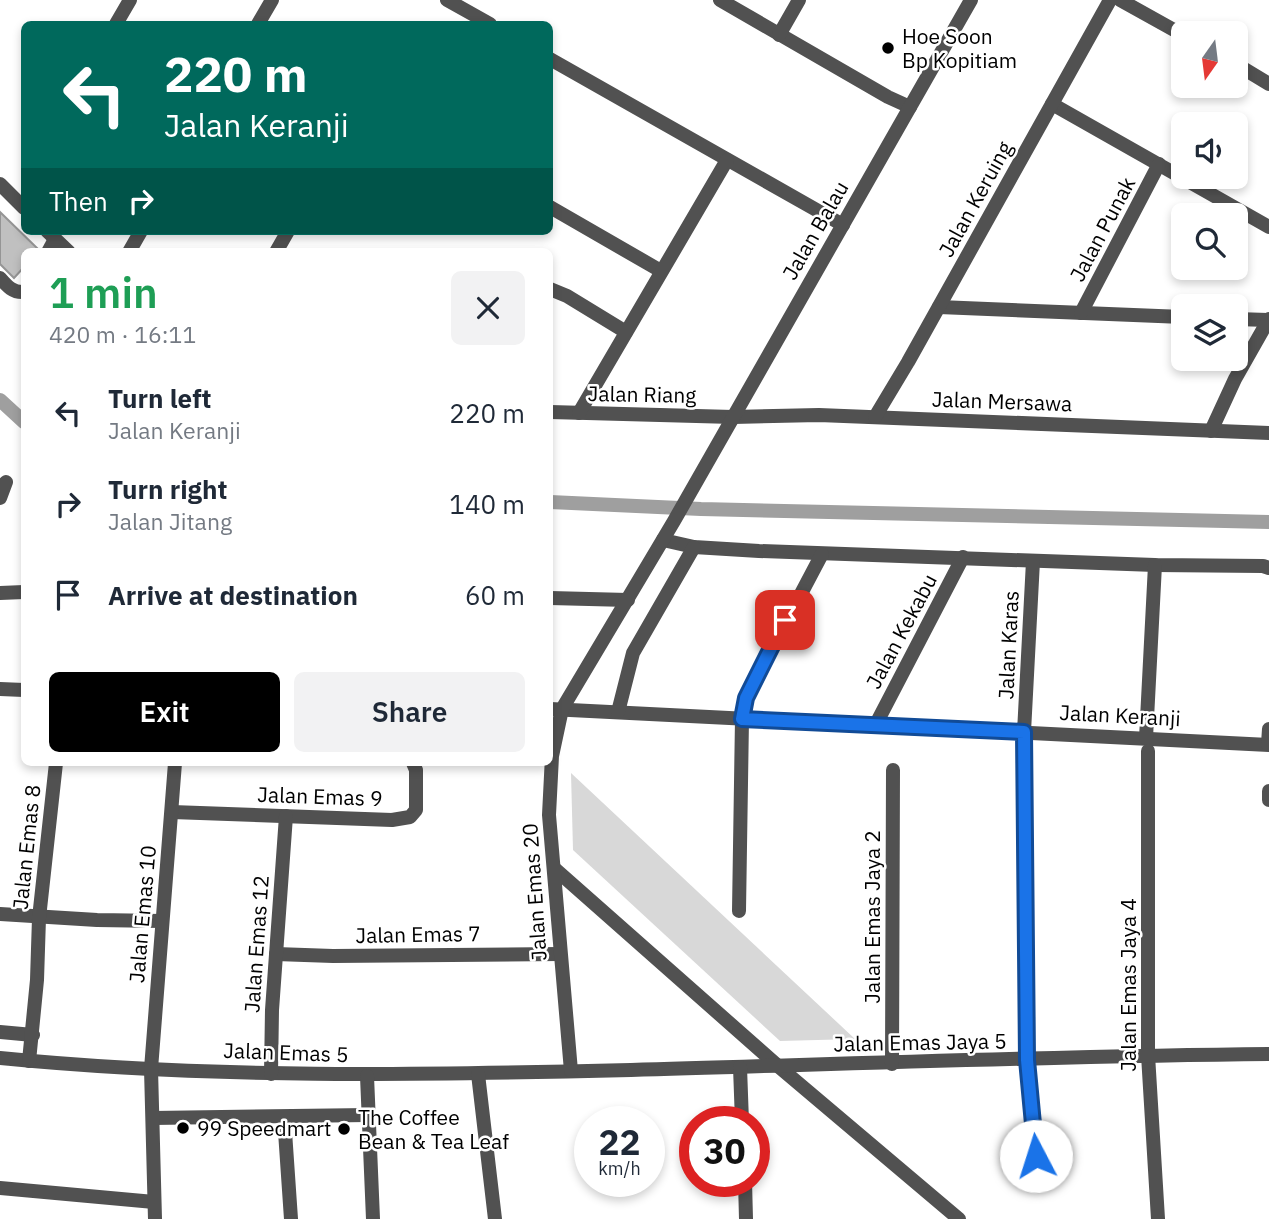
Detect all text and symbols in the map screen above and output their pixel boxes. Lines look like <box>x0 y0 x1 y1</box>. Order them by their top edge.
north arrow <box>1171 21 1248 98</box>
map controls <box>1171 21 1248 371</box>
place label: Hoe Soon Bp Kopitiam <box>902 22 1017 74</box>
marker: Hoe Soon Bp Kopitiam <box>880 40 896 56</box>
text: 220 m <box>164 42 308 105</box>
icon: left <box>49 49 140 140</box>
text: Jalan Keranji <box>164 104 349 146</box>
button: sound <box>1171 112 1248 189</box>
street label: Jalan Keruing <box>932 136 1018 262</box>
street label: Jalan Punak <box>1063 172 1141 286</box>
street label: Jalan Balau <box>775 176 855 284</box>
icon: right <box>122 182 160 220</box>
text: Then <box>49 184 108 218</box>
button: search <box>1171 203 1248 280</box>
text: 1 min <box>49 265 158 320</box>
button: close <box>451 271 525 345</box>
button: layers <box>1171 294 1248 371</box>
text: 420 m · 16:11 <box>49 319 196 349</box>
street label: Jalan Riang <box>587 379 697 409</box>
text: Turn left <box>108 381 211 415</box>
street label: Jalan Mersawa <box>931 385 1073 417</box>
icon: left <box>49 394 87 432</box>
text: 220 m <box>449 396 525 430</box>
text: Jalan Keranji <box>108 415 241 445</box>
text: Turn right <box>108 472 227 506</box>
icon: right <box>49 485 87 523</box>
text: 140 m <box>449 487 525 521</box>
text: Jalan Jitang <box>108 506 232 536</box>
street label: Jalan Kekabu <box>859 569 943 693</box>
icon: arrive <box>49 576 87 614</box>
text: Arrive at destination <box>108 578 358 612</box>
text: 60 m <box>465 578 525 612</box>
pin <box>755 590 815 650</box>
street label: Jalan Karas <box>991 590 1025 700</box>
icon: arrive <box>766 601 804 639</box>
button: Exit <box>49 672 280 752</box>
button: Share <box>294 672 525 752</box>
street label: Jalan Keranji <box>1059 698 1181 732</box>
street label: Jalan Emas 9 <box>257 780 383 812</box>
street label: Jalan Emas 8 <box>6 783 46 911</box>
street label: Jalan Emas 20 <box>515 822 553 962</box>
street label: Jalan Emas Jaya 2 <box>858 830 886 1004</box>
street label: Jalan Emas 10 <box>122 844 162 984</box>
street label: Jalan Emas 12 <box>237 874 275 1014</box>
street label: Jalan Emas Jaya 4 <box>1114 898 1142 1072</box>
street label: Jalan Emas 7 <box>355 919 481 949</box>
street label: Jalan Emas Jaya 5 <box>833 1026 1007 1058</box>
street label: Jalan Emas 5 <box>223 1036 349 1068</box>
place label: The Coffee Bean & Tea Leaf <box>358 1103 509 1155</box>
speed limit sign: 30 <box>679 1106 770 1197</box>
place label: 99 Speedmart <box>197 1114 331 1142</box>
text: 22 <box>598 1119 641 1165</box>
position arrow <box>999 1119 1073 1193</box>
marker: 99 Speedmart <box>175 1120 191 1136</box>
marker: The Coffee Bean & Tea Leaf <box>336 1121 352 1137</box>
text: km/h <box>598 1157 641 1180</box>

